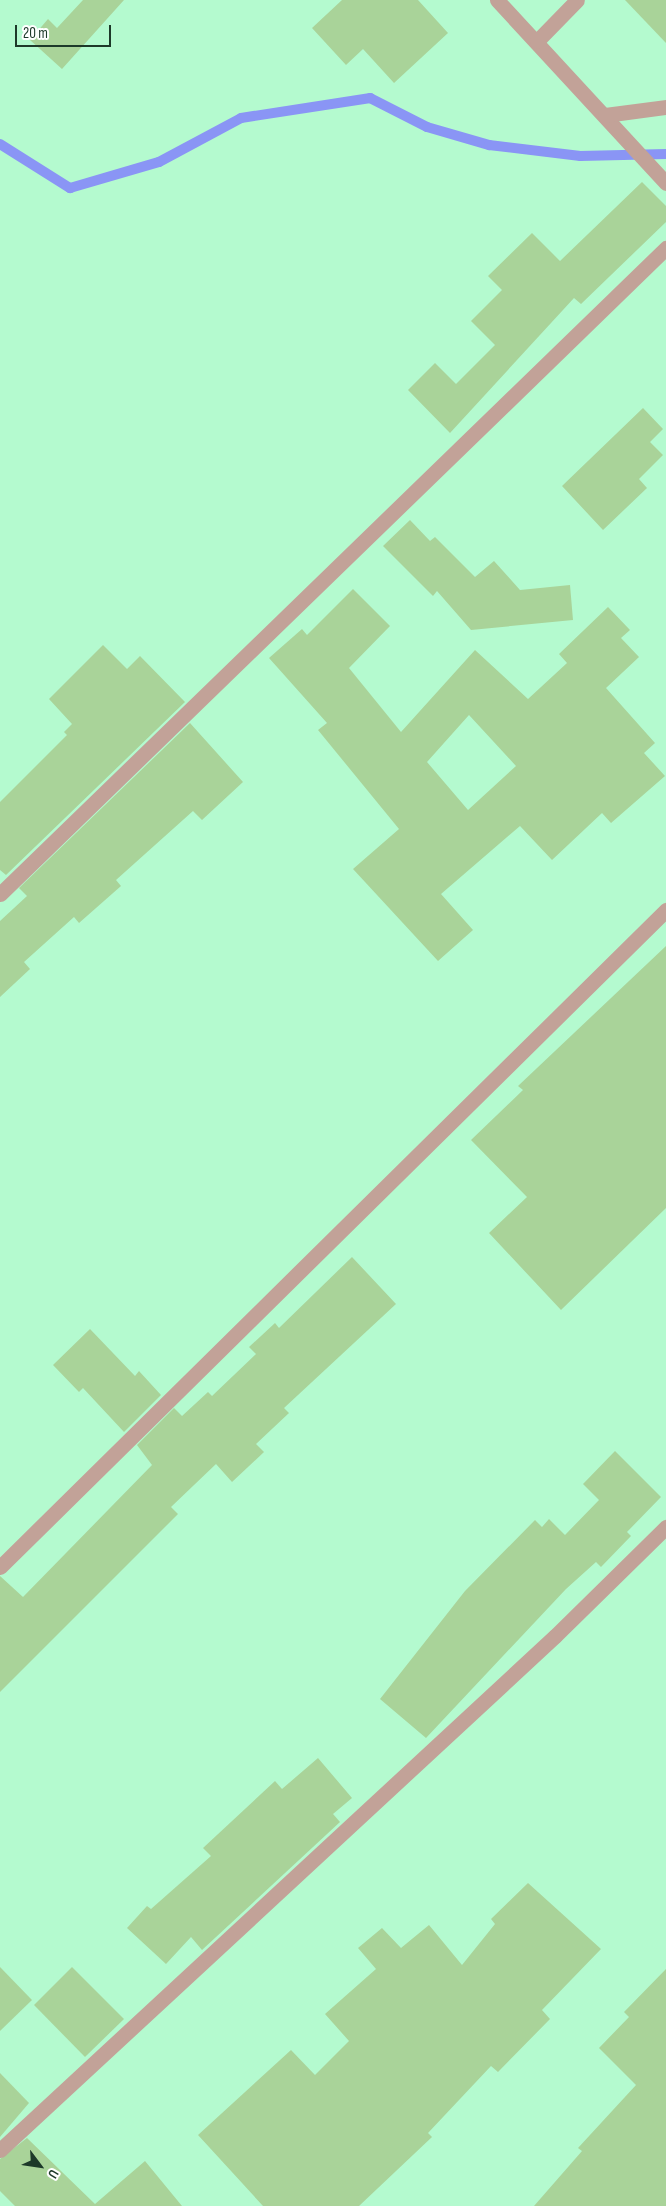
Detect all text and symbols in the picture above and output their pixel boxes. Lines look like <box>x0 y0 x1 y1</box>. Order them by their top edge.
scale bar <box>18 15 114 47</box>
text: 20 m <box>23 24 48 43</box>
north arrow <box>15 2141 65 2191</box>
text: U <box>44 2166 62 2181</box>

